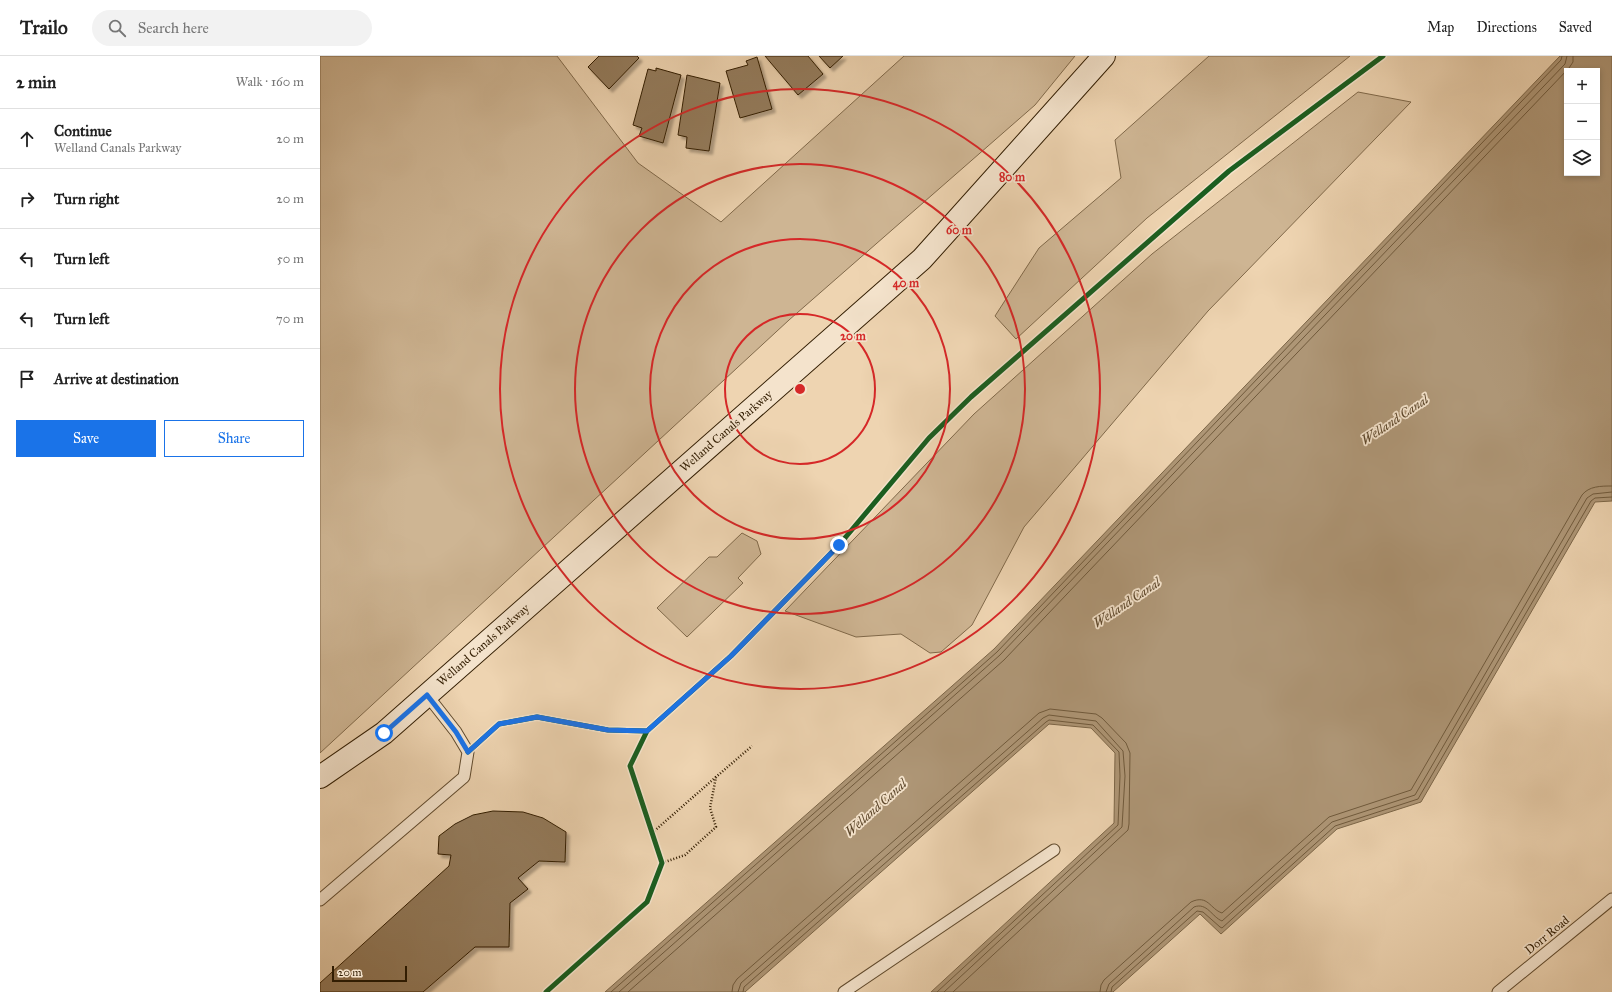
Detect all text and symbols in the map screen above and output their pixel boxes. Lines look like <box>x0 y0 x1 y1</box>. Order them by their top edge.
search box <box>92 10 372 46</box>
text: Trailo <box>20 16 68 39</box>
icon: search <box>106 17 128 39</box>
text: Search here <box>138 19 209 37</box>
text: Map <box>1427 19 1454 36</box>
text: Directions <box>1476 19 1537 36</box>
text: Saved <box>1559 19 1592 36</box>
map controls <box>1564 68 1600 176</box>
button: + <box>1564 68 1600 104</box>
text: 2 min <box>16 72 56 93</box>
text: Walk · 160 m <box>236 74 304 90</box>
button: − <box>1564 104 1600 140</box>
text: Continue <box>54 122 112 140</box>
icon: ahead <box>16 128 38 150</box>
text: 20 m <box>276 131 304 147</box>
text: Welland Canals Parkway <box>54 140 181 156</box>
button: layers <box>1564 140 1600 176</box>
text: 80 m <box>999 170 1026 184</box>
icon: right <box>16 188 38 210</box>
text: Turn right <box>54 190 119 208</box>
text: 20 m <box>276 191 304 207</box>
text: 60 m <box>946 223 973 237</box>
icon: left <box>16 248 38 270</box>
text: Turn left <box>54 250 110 268</box>
text: 50 m <box>277 251 304 267</box>
text: 40 m <box>893 276 920 291</box>
icon: left <box>16 308 38 330</box>
text: Turn left <box>54 310 110 328</box>
text: 70 m <box>276 311 304 327</box>
text: 20 m <box>840 329 867 343</box>
icon: arrive <box>16 368 38 390</box>
text: Arrive at destination <box>54 370 179 388</box>
centre of rings <box>793 382 807 396</box>
street label: Welland Canals Parkway <box>677 387 775 475</box>
water label: Welland Canal <box>1358 391 1433 448</box>
button: Save <box>16 420 156 457</box>
button: Share <box>164 420 304 457</box>
route end <box>830 536 848 554</box>
water label: Welland Canal <box>1090 574 1165 631</box>
street label: Welland Canals Parkway <box>434 601 532 689</box>
route start <box>375 724 393 742</box>
water label: Welland Canal <box>842 775 911 840</box>
street label: Dorr Road <box>1522 913 1572 957</box>
scale bar <box>332 964 407 983</box>
text: 20 m <box>338 966 361 979</box>

